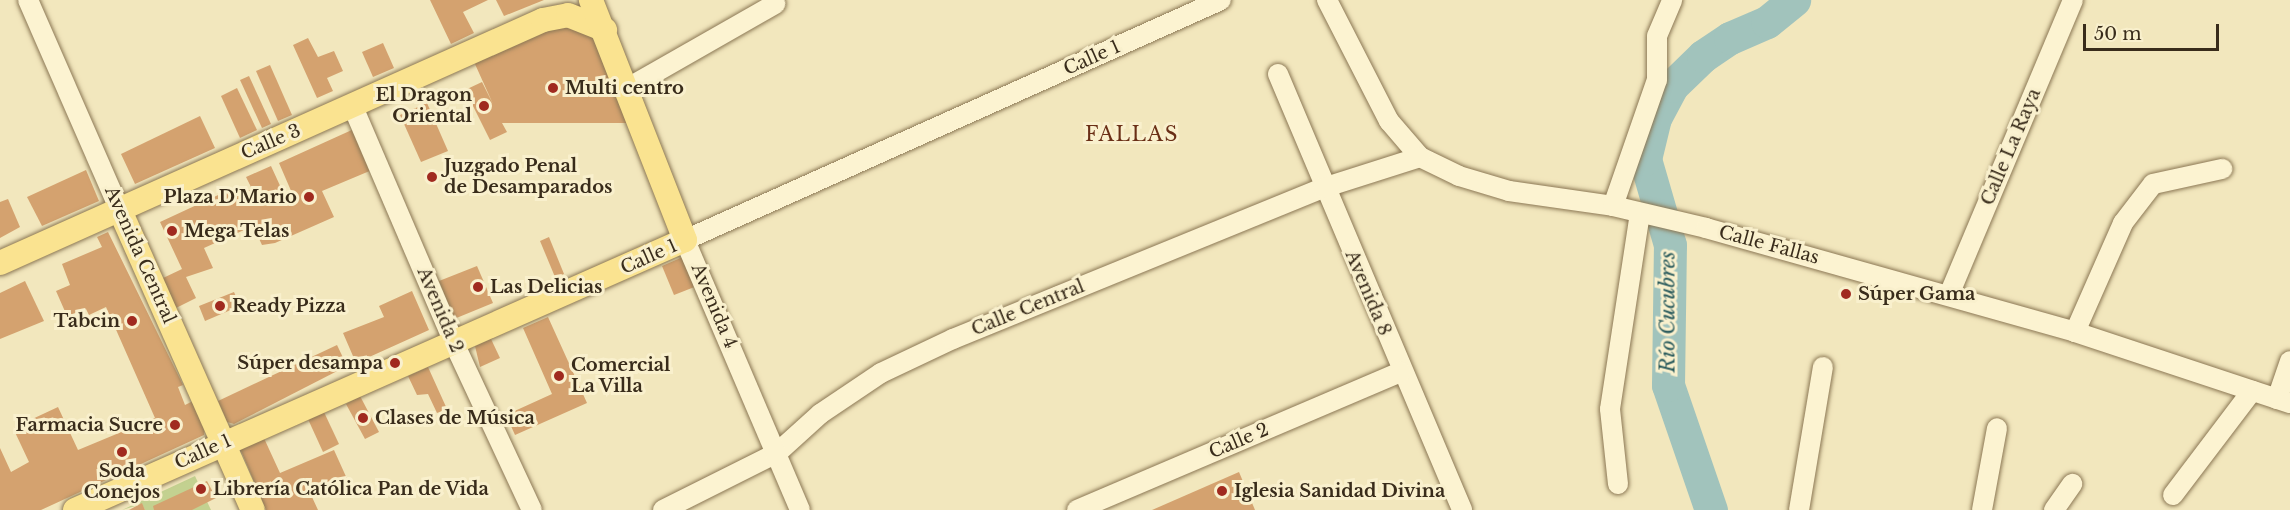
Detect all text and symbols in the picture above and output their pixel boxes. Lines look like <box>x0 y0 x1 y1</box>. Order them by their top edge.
scale bar <box>2086 12 2222 50</box>
text: 50 m <box>2094 23 2142 45</box>
street label: Calle 1 <box>1060 36 1124 80</box>
place label: Multi centro <box>565 77 684 99</box>
marker: Multi centro <box>546 81 560 95</box>
place label: El Dragon Oriental <box>375 85 472 128</box>
street label: Calle La Raya <box>1977 85 2045 209</box>
marker: El Dragon Oriental <box>477 99 491 113</box>
street label: Calle 3 <box>238 120 304 164</box>
district label: FALLAS <box>1085 122 1179 146</box>
place label: Juzgado Penal de Desamparados <box>444 156 612 198</box>
marker: Juzgado Penal de Desamparados <box>425 170 439 184</box>
street label: Avenida Central <box>100 183 180 327</box>
place label: Plaza D'Mario <box>164 186 297 208</box>
marker: Plaza D'Mario <box>302 190 316 204</box>
place label: Mega Telas <box>184 220 290 242</box>
street label: Calle Fallas <box>1717 221 1821 269</box>
marker: Mega Telas <box>165 224 179 238</box>
street label: Calle 1 <box>617 235 681 279</box>
street label: Avenida 8 <box>1340 247 1396 339</box>
water label: Río Cucubres <box>1656 251 1680 373</box>
street label: Avenida 4 <box>686 260 742 352</box>
street label: Avenida 2 <box>412 264 468 356</box>
place label: Las Delicias <box>490 276 602 298</box>
street label: Calle Central <box>968 276 1088 340</box>
marker: Las Delicias <box>471 280 485 294</box>
place label: Súper Gama <box>1858 283 1976 305</box>
marker: Súper Gama <box>1839 287 1853 301</box>
place label: Ready Pizza <box>232 295 346 317</box>
marker: Ready Pizza <box>213 299 227 313</box>
place label: Tabcin <box>53 310 120 332</box>
marker: Tabcin <box>125 314 139 328</box>
place label: Súper desampa <box>237 352 383 374</box>
place label: Comercial La Villa <box>571 355 670 398</box>
marker: Súper desampa <box>388 356 402 370</box>
marker: Comercial La Villa <box>552 369 566 383</box>
place label: Clases de Música <box>375 407 535 429</box>
marker: Clases de Música <box>356 411 370 425</box>
place label: Farmacia Sucre <box>16 414 163 436</box>
marker: Farmacia Sucre <box>168 418 182 432</box>
street label: Calle 2 <box>1206 419 1272 463</box>
street label: Calle 1 <box>171 430 235 474</box>
marker: Soda Conejos <box>115 445 129 459</box>
place label: Soda Conejos <box>84 461 160 504</box>
place label: Librería Católica Pan de Vida <box>213 478 490 500</box>
place label: Iglesia Sanidad Divina <box>1234 480 1445 502</box>
marker: Librería Católica Pan de Vida <box>194 482 208 496</box>
marker: Iglesia Sanidad Divina <box>1215 484 1229 498</box>

